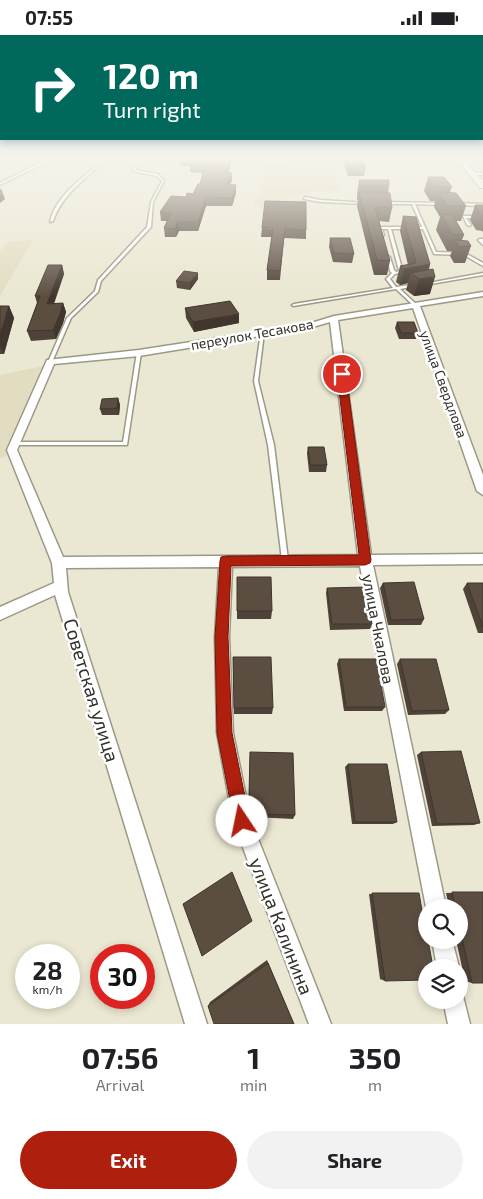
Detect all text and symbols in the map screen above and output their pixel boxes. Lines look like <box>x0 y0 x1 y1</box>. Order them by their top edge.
text: 07:55 <box>25 6 73 29</box>
text: 120 m <box>103 54 199 96</box>
icon: right <box>20 55 85 120</box>
text: Turn right <box>103 96 201 122</box>
street label: переулок Тесакова <box>189 315 315 353</box>
street label: улица Свердлова <box>417 328 471 440</box>
pin <box>321 353 363 395</box>
icon: arrive <box>328 360 356 388</box>
street label: улица Чкалова <box>358 572 399 686</box>
street label: Советская улица <box>58 616 125 765</box>
position arrow <box>215 794 267 846</box>
street label: улица Калинина <box>244 854 319 998</box>
map controls <box>418 899 468 1009</box>
button: search <box>418 899 468 949</box>
speed limit sign: 30 <box>90 944 155 1009</box>
text: 28 <box>32 955 63 985</box>
button: layers <box>418 959 468 1009</box>
text: km/h <box>33 982 62 996</box>
text: 07:56 <box>82 1039 158 1075</box>
text: 1 <box>247 1039 260 1075</box>
text: 350 <box>349 1039 401 1075</box>
text: Arrival <box>96 1075 144 1094</box>
text: min <box>240 1075 267 1094</box>
text: m <box>368 1075 382 1094</box>
button: Exit <box>20 1131 237 1189</box>
button: Share <box>247 1131 463 1189</box>

